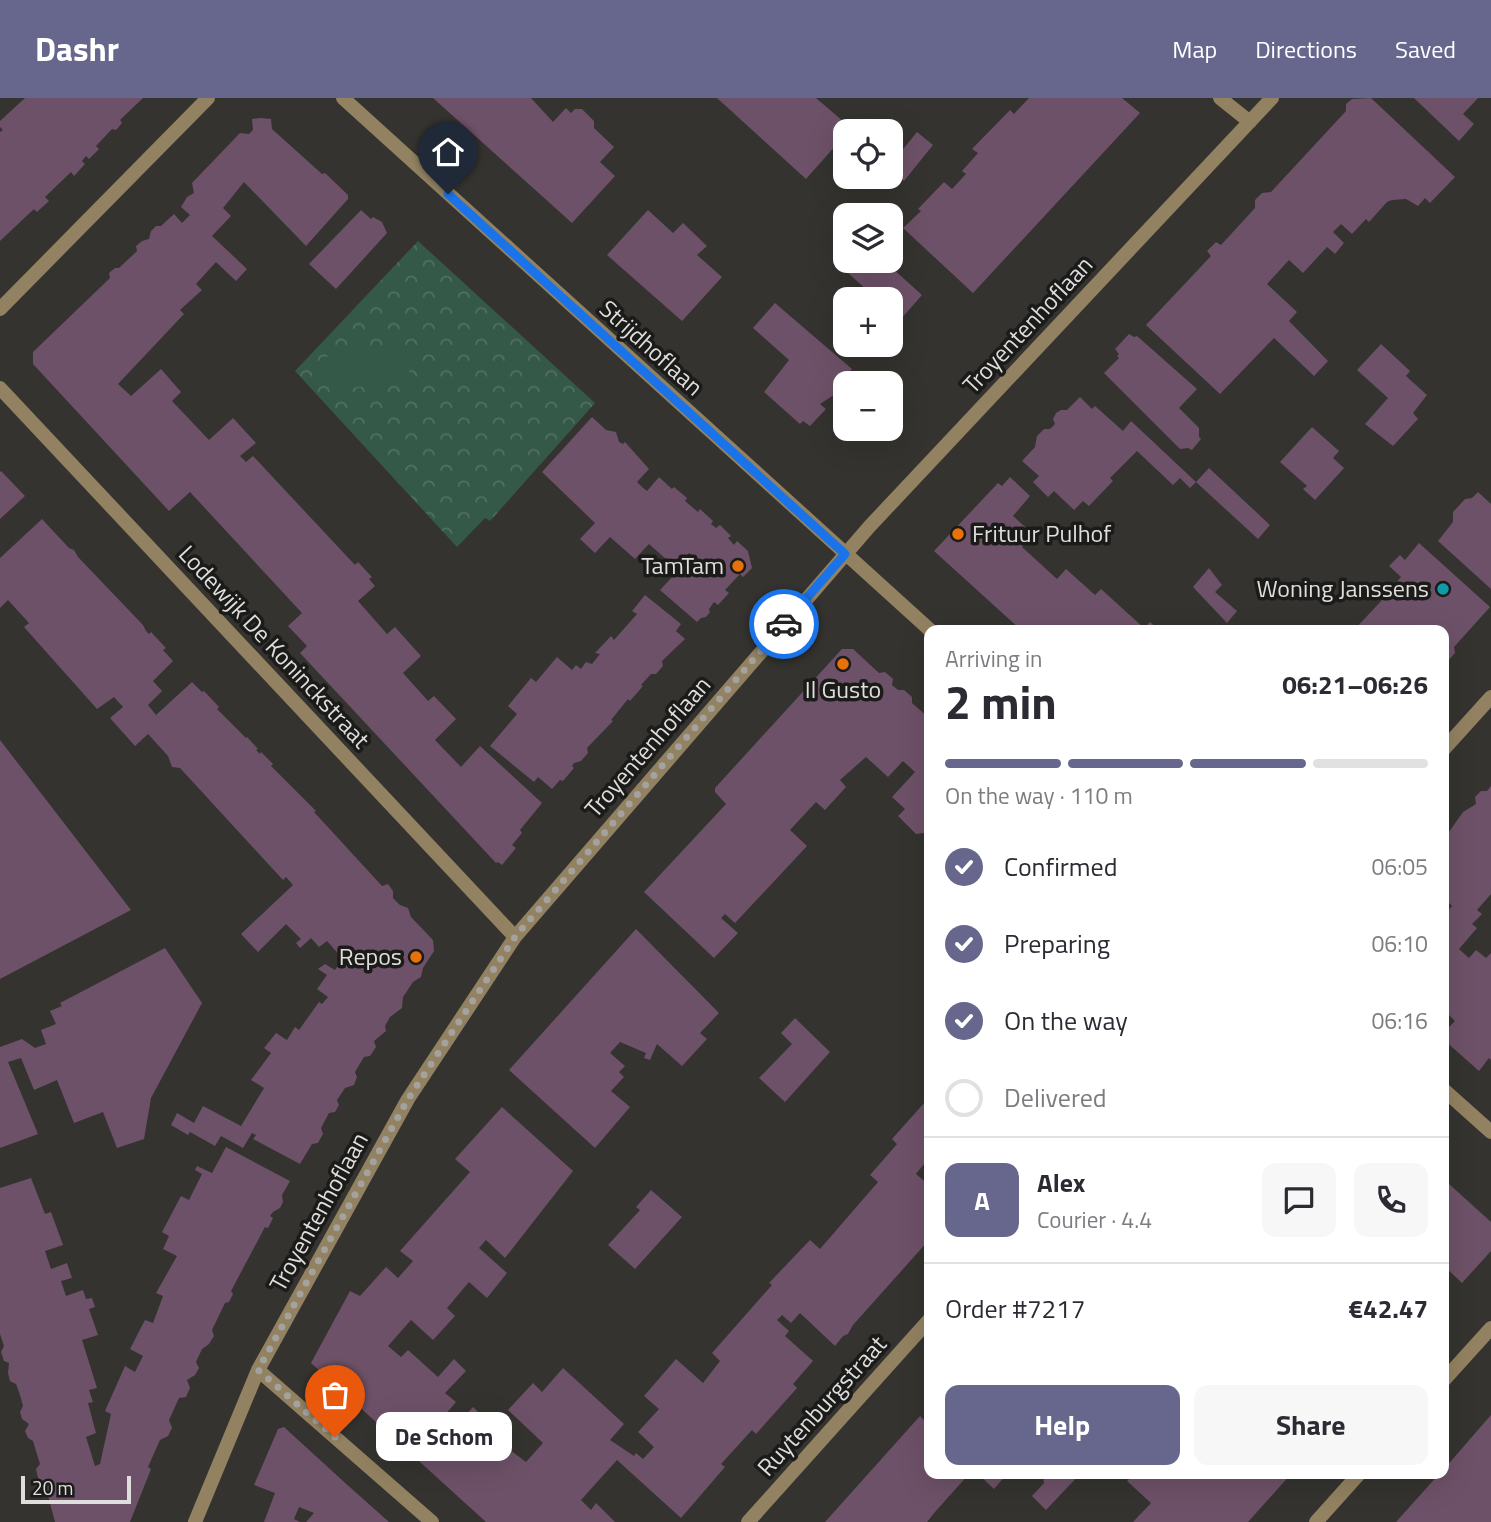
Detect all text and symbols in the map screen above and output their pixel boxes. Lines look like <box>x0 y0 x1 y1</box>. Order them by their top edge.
text: Dashr <box>35 24 119 74</box>
text: Map <box>1172 31 1217 67</box>
text: Directions <box>1255 31 1357 67</box>
text: Saved <box>1395 31 1456 67</box>
map controls <box>833 119 903 441</box>
button: locate <box>833 119 903 189</box>
pin <box>418 122 478 194</box>
icon: home <box>429 133 467 171</box>
button: layers <box>833 203 903 273</box>
street label: Troyentenhoflaan <box>954 247 1101 401</box>
button: + <box>833 287 903 357</box>
street label: Strijdhoflaan <box>592 291 712 404</box>
button: − <box>833 371 903 441</box>
place label: Frituur Pulhof <box>972 515 1111 551</box>
marker: Frituur Pulhof <box>950 526 966 542</box>
street label: Lodewijk De Koninckstraat <box>171 537 379 756</box>
place label: TamTam <box>641 547 724 583</box>
marker: TamTam <box>730 558 746 574</box>
place label: Woning Janssens <box>1257 570 1429 606</box>
marker: Woning Janssens <box>1435 581 1451 597</box>
courier <box>749 589 819 659</box>
icon: car <box>765 605 803 643</box>
text: Arriving in <box>945 641 1042 676</box>
marker: Il Gusto <box>835 656 851 672</box>
text: 06:21–06:26 <box>1282 665 1428 704</box>
text: 2 min <box>945 667 1057 737</box>
street label: Troyentenhoflaan <box>576 668 719 825</box>
place label: Il Gusto <box>805 671 881 707</box>
text: On the way · 110 m <box>945 778 1133 813</box>
text: Confirmed <box>1004 847 1118 886</box>
icon: check <box>945 848 983 886</box>
text: 06:05 <box>1371 849 1428 884</box>
text: Preparing <box>1004 924 1110 963</box>
icon: check <box>945 925 983 963</box>
text: 06:10 <box>1371 926 1428 961</box>
place label: Repos <box>339 938 402 974</box>
marker: Repos <box>408 949 424 965</box>
text: On the way <box>1004 1001 1128 1040</box>
icon: check <box>945 1002 983 1040</box>
text: 06:16 <box>1371 1003 1428 1038</box>
text: Delivered <box>1004 1078 1107 1117</box>
street label: Troyentenhoflaan <box>260 1125 377 1298</box>
text: Alex <box>1037 1163 1085 1202</box>
button: chat <box>1262 1163 1336 1237</box>
button: phone <box>1354 1163 1428 1237</box>
text: A <box>974 1181 990 1220</box>
text: Courier · 4.4 <box>1037 1202 1152 1237</box>
text: Order #7217 <box>945 1289 1085 1328</box>
text: €42.47 <box>1349 1289 1428 1328</box>
street label: Ruytenburgstraat <box>748 1326 895 1484</box>
pin <box>305 1365 365 1437</box>
icon: bag <box>316 1376 354 1414</box>
button: Help <box>945 1385 1180 1465</box>
button: Share <box>1194 1385 1428 1465</box>
callout: De Schom <box>377 1412 514 1462</box>
text: De Schom <box>395 1419 493 1454</box>
scale bar <box>21 1473 131 1505</box>
text: 20 m <box>32 1473 73 1502</box>

